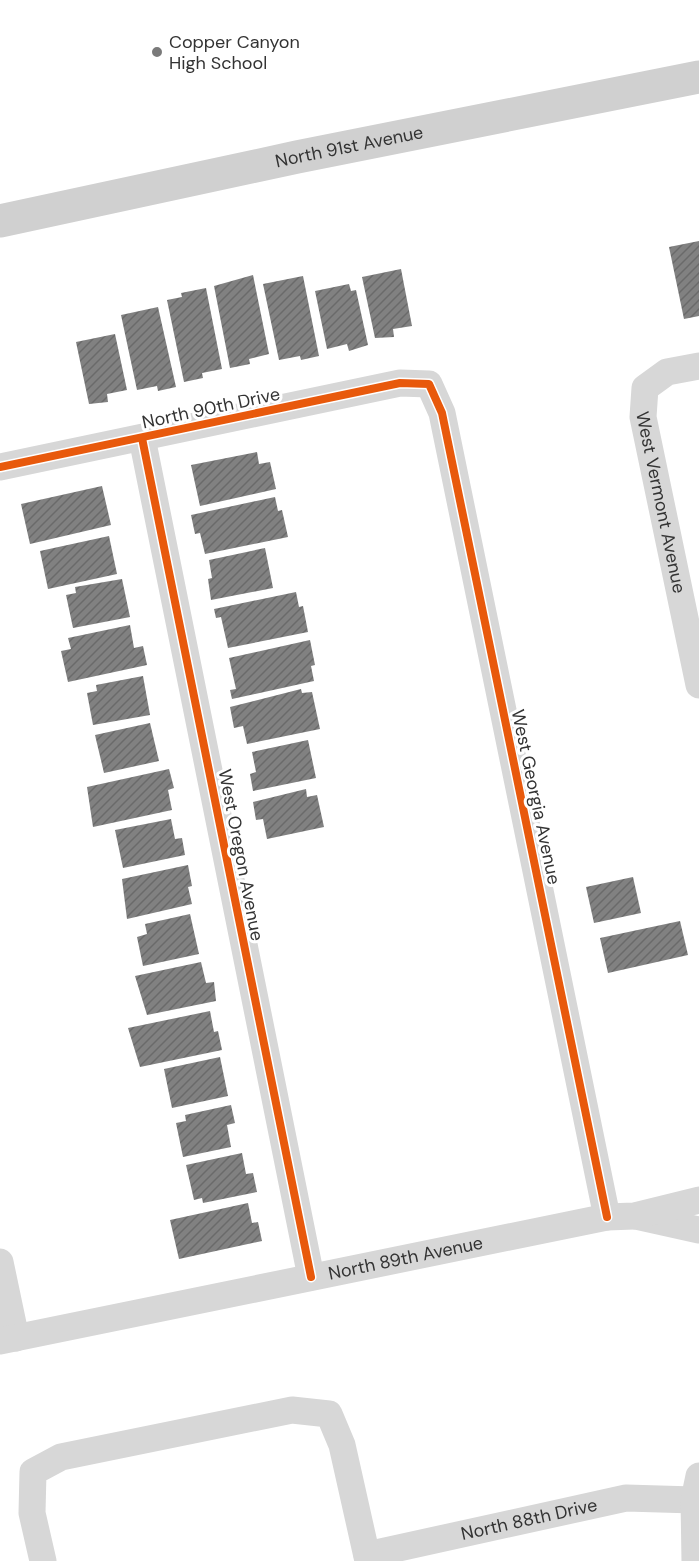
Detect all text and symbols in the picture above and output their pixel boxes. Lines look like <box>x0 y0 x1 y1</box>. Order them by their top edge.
place label: Copper Canyon High School <box>169 30 300 75</box>
marker: Copper Canyon High School <box>150 45 164 59</box>
street label: North 91st Avenue <box>273 120 425 173</box>
street label: North 90th Drive <box>140 382 282 434</box>
street label: West Vermont Avenue <box>630 409 692 595</box>
street label: West Georgia Avenue <box>506 707 566 887</box>
street label: West Oregon Avenue <box>213 767 269 943</box>
street label: North 89th Avenue <box>326 1231 485 1286</box>
street label: North 88th Drive <box>459 1493 599 1546</box>

